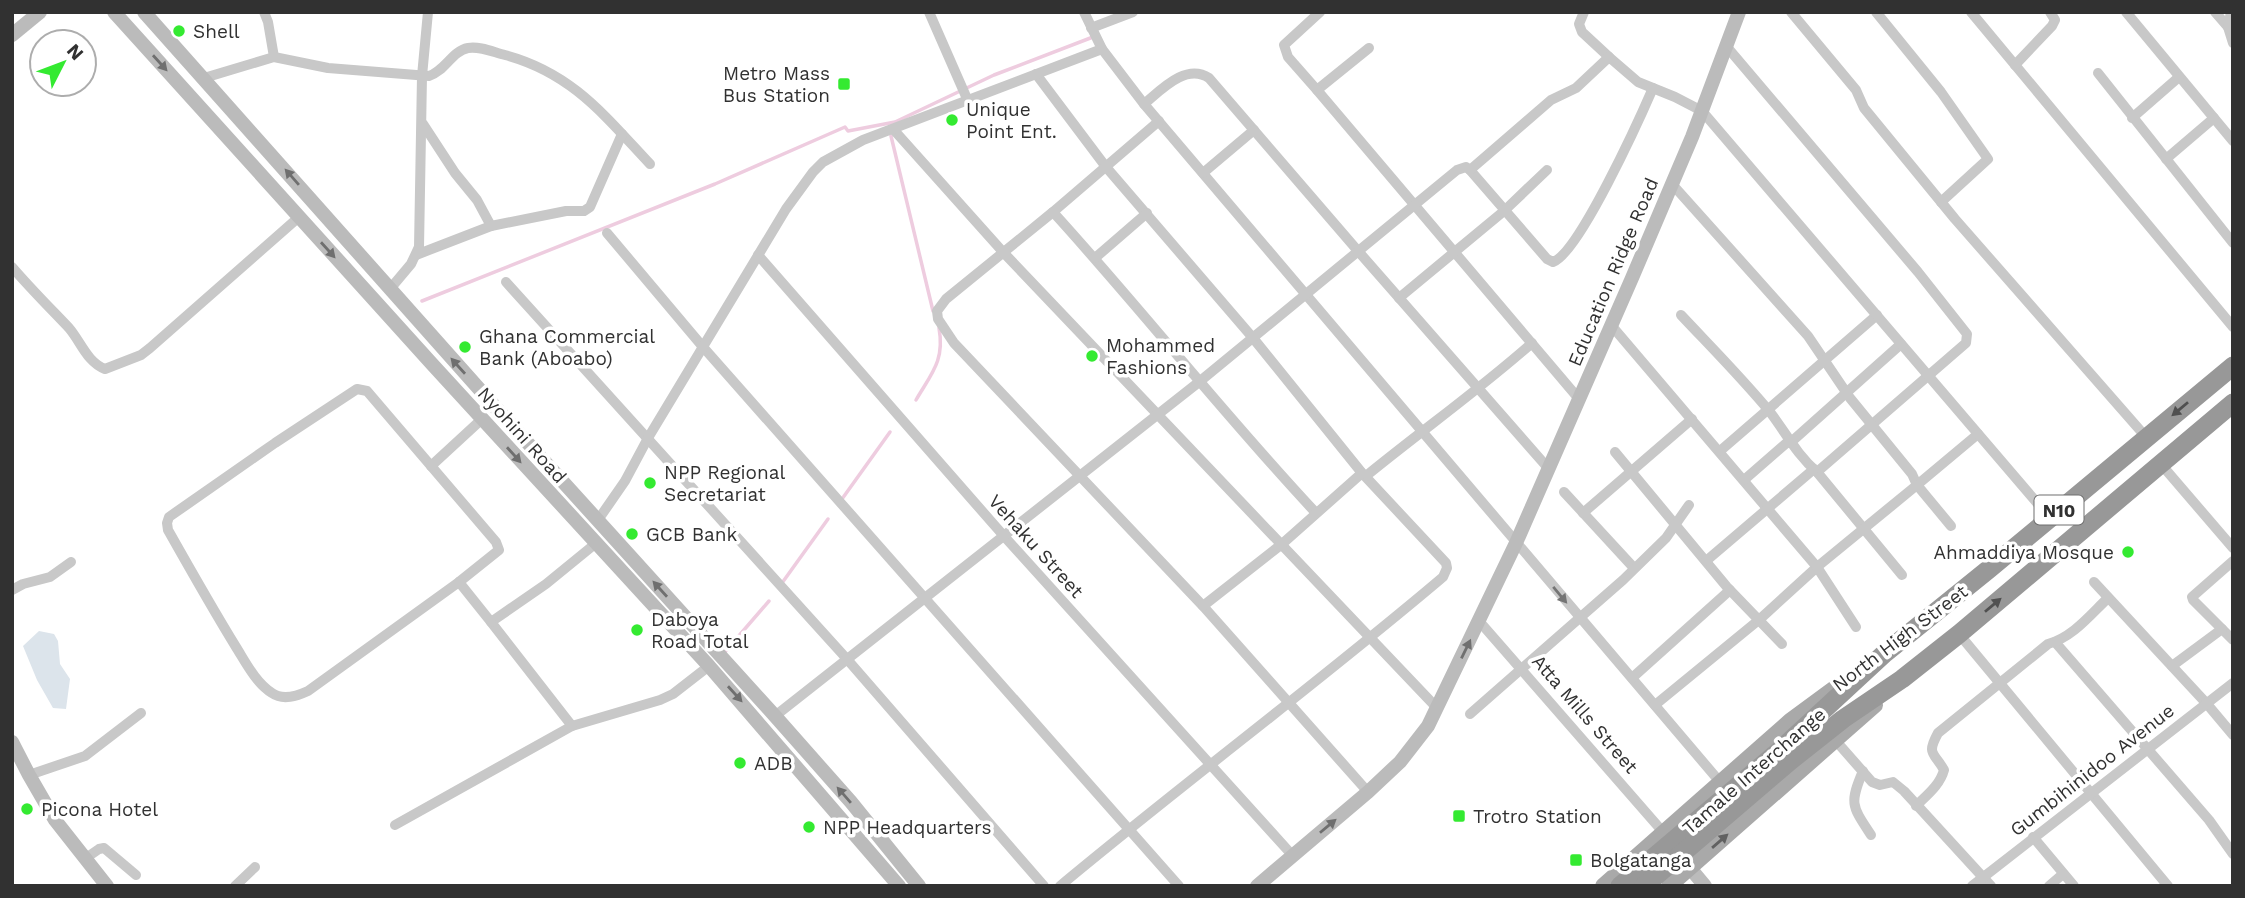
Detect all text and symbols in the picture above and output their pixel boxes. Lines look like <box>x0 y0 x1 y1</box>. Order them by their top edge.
place label: Shell <box>193 20 240 43</box>
marker: Shell <box>171 23 187 39</box>
north arrow <box>28 28 98 98</box>
text: N <box>62 39 89 65</box>
one-way arrow <box>151 54 167 71</box>
place label: Metro Mass Bus Station <box>723 62 830 107</box>
marker: Metro Mass Bus Station <box>836 76 852 92</box>
place label: Unique Point Ent. <box>966 98 1057 143</box>
marker: Unique Point Ent. <box>944 112 960 128</box>
one-way arrow <box>284 168 300 186</box>
street label: Education Ridge Road <box>1563 174 1663 370</box>
one-way arrow <box>320 241 336 258</box>
place label: Ghana Commercial Bank (Aboabo) <box>479 325 655 370</box>
place label: Mohammed Fashions <box>1106 334 1215 379</box>
marker: Ghana Commercial Bank (Aboabo) <box>457 339 473 355</box>
marker: Mohammed Fashions <box>1084 348 1100 364</box>
one-way arrow <box>451 357 467 374</box>
street label: Nyohini Road <box>473 382 571 488</box>
one-way arrow <box>2172 402 2190 417</box>
one-way arrow <box>506 446 522 463</box>
place label: NPP Regional Secretariat <box>664 461 786 506</box>
marker: NPP Regional Secretariat <box>642 475 658 491</box>
street label: Vehaku Street <box>984 490 1088 602</box>
road number: N10 <box>2035 496 2084 524</box>
place label: GCB Bank <box>646 523 738 546</box>
marker: GCB Bank <box>624 526 640 542</box>
place label: Ahmaddiya Mosque <box>1934 541 2114 564</box>
marker: Ahmaddiya Mosque <box>2120 544 2136 560</box>
one-way arrow <box>652 580 668 598</box>
street label: North High Street <box>1828 580 1972 696</box>
one-way arrow <box>1552 587 1567 604</box>
one-way arrow <box>1984 598 2001 613</box>
place label: Daboya Road Total <box>651 608 749 653</box>
marker: Daboya Road Total <box>629 622 645 638</box>
one-way arrow <box>1460 639 1471 660</box>
street label: Atta Mills Street <box>1527 650 1643 778</box>
one-way arrow <box>726 685 742 702</box>
street label: Gumbihinidoo Avenue <box>2005 699 2179 841</box>
street label: Tamale Interchange <box>1678 703 1830 839</box>
place label: ADB <box>754 752 793 775</box>
marker: ADB <box>732 755 748 771</box>
one-way arrow <box>836 786 852 804</box>
place label: Picona Hotel <box>41 798 158 821</box>
marker: Picona Hotel <box>19 801 35 817</box>
place label: Trotro Station <box>1473 805 1602 828</box>
marker: Trotro Station <box>1451 808 1467 824</box>
place label: NPP Headquarters <box>823 816 991 839</box>
one-way arrow <box>1319 818 1337 834</box>
marker: NPP Headquarters <box>801 819 817 835</box>
one-way arrow <box>1712 834 1729 849</box>
place label: Bolgatanga <box>1590 849 1692 872</box>
marker: Bolgatanga <box>1568 852 1584 868</box>

